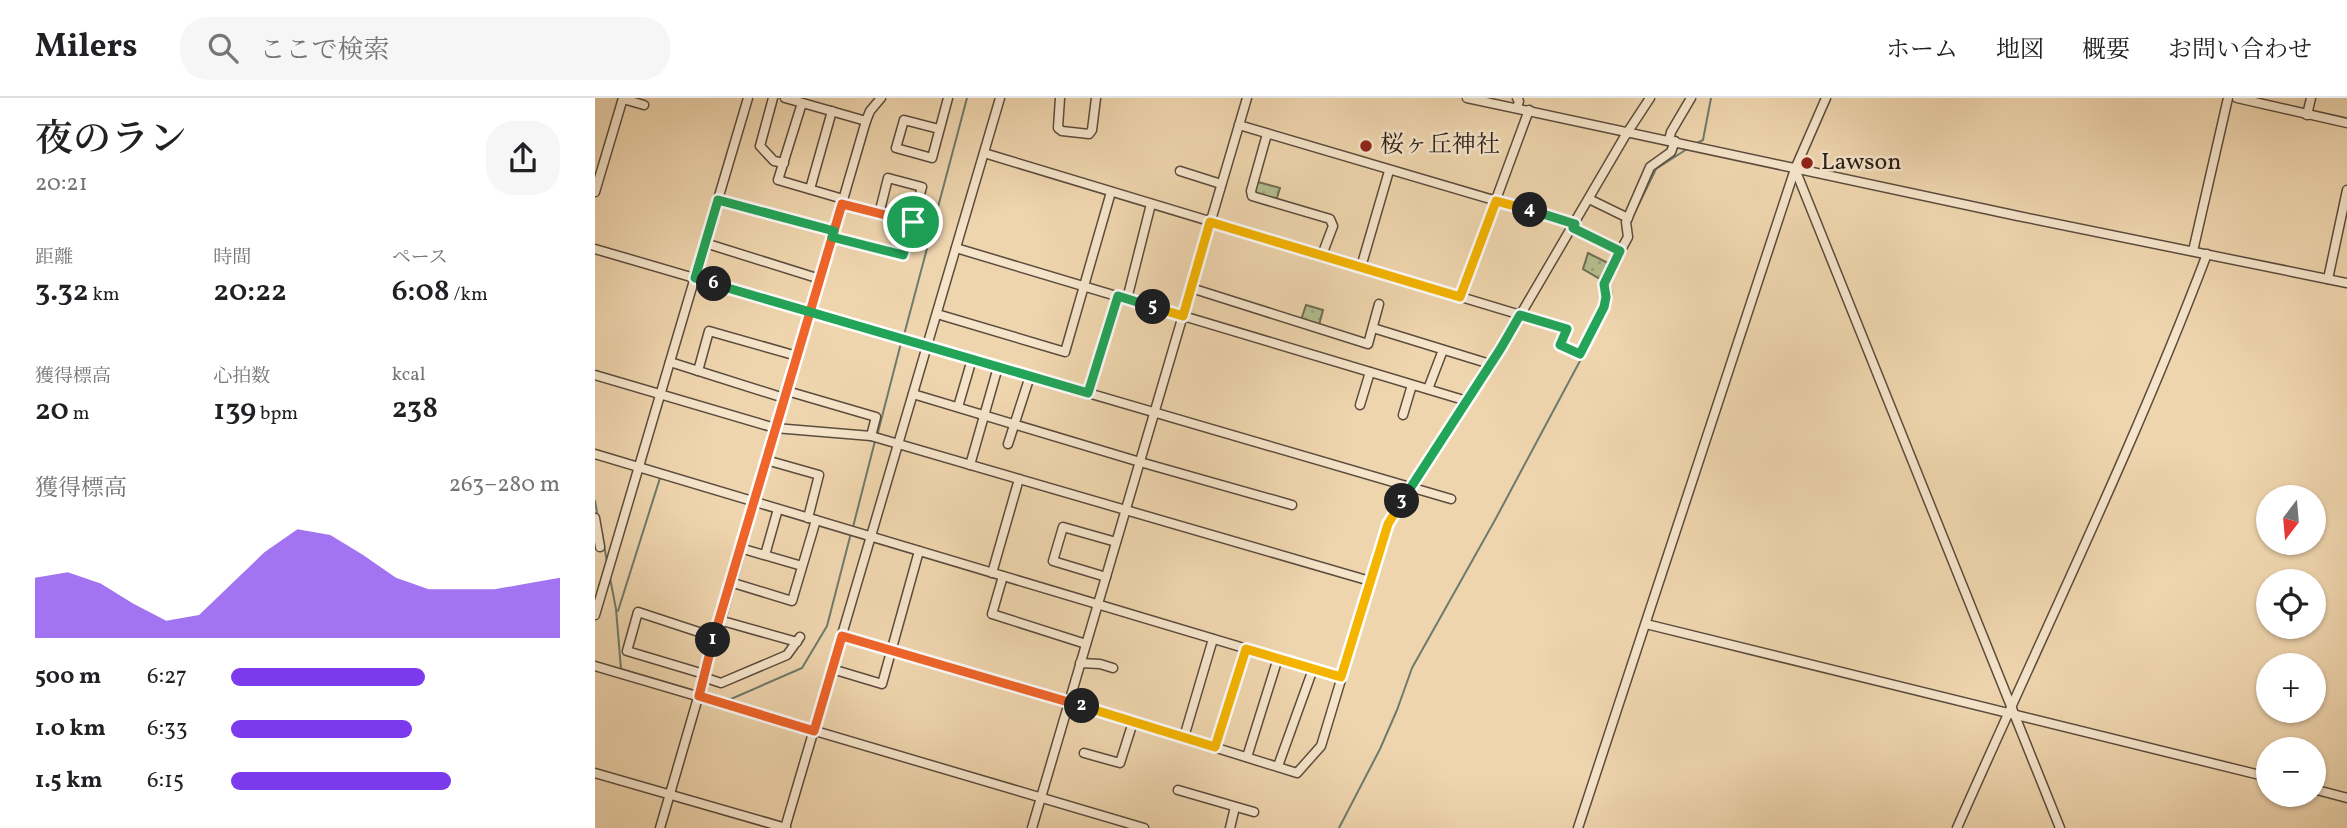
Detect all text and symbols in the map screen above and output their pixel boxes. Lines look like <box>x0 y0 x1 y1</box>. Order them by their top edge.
search box <box>180 17 670 80</box>
text: Milers <box>35 25 138 71</box>
icon: search <box>204 29 242 67</box>
text: ここで検索 <box>260 33 390 69</box>
text: ホーム <box>1886 34 1958 68</box>
text: 地図 <box>1996 34 2044 68</box>
text: 概要 <box>2082 34 2130 68</box>
text: お問い合わせ <box>2168 34 2312 68</box>
text: 夜のラン <box>35 115 187 168</box>
button: share <box>486 121 560 195</box>
place label: 桜ヶ丘神社 <box>1380 129 1500 163</box>
marker: 桜ヶ丘神社 <box>1358 138 1374 154</box>
place label: Lawson <box>1821 146 1902 180</box>
marker: Lawson <box>1799 155 1815 171</box>
text: 20:21 <box>35 168 88 200</box>
pin <box>883 192 943 252</box>
pin: 4 <box>1513 192 1548 228</box>
text: 4 <box>1524 196 1535 222</box>
icon: arrive <box>894 203 932 241</box>
text: 距離 <box>35 245 73 271</box>
text: 時間 <box>213 245 251 271</box>
text: ペース <box>392 245 448 271</box>
pin: 6 <box>697 266 731 302</box>
text: 6 <box>708 270 719 296</box>
text: 3.32 <box>35 271 89 313</box>
text: 20:22 <box>213 271 287 313</box>
text: 6:08 <box>392 271 450 313</box>
text: km <box>89 282 120 308</box>
text: /km <box>450 282 488 308</box>
pin: 5 <box>1135 290 1171 325</box>
text: 5 <box>1148 293 1157 319</box>
text: kcal <box>392 362 425 388</box>
text: 獲得標高 <box>35 364 111 390</box>
text: 心拍数 <box>213 364 270 390</box>
text: 238 <box>392 388 438 430</box>
text: 20 <box>35 390 69 432</box>
text: 139 <box>213 390 256 432</box>
text: m <box>69 401 90 427</box>
text: bpm <box>256 401 298 427</box>
text: 263–280 m <box>449 469 560 501</box>
text: 獲得標高 <box>35 473 127 505</box>
pin: 3 <box>1385 484 1419 518</box>
north arrow <box>2256 485 2326 555</box>
map controls <box>2256 485 2326 807</box>
text: 3 <box>1397 487 1406 513</box>
button: locate <box>2256 569 2326 639</box>
pin: 1 <box>695 622 731 658</box>
text: 1 <box>709 626 716 652</box>
button: + <box>2256 653 2326 723</box>
text: 500 m <box>35 661 101 693</box>
text: 6:27 <box>147 661 187 693</box>
pin: 2 <box>1065 688 1099 724</box>
text: 2 <box>1077 692 1086 718</box>
text: 1.0 km <box>35 713 106 745</box>
text: 6:33 <box>147 713 188 745</box>
button: − <box>2256 737 2326 807</box>
text: 1.5 km <box>35 765 102 797</box>
text: 6:15 <box>147 765 184 797</box>

